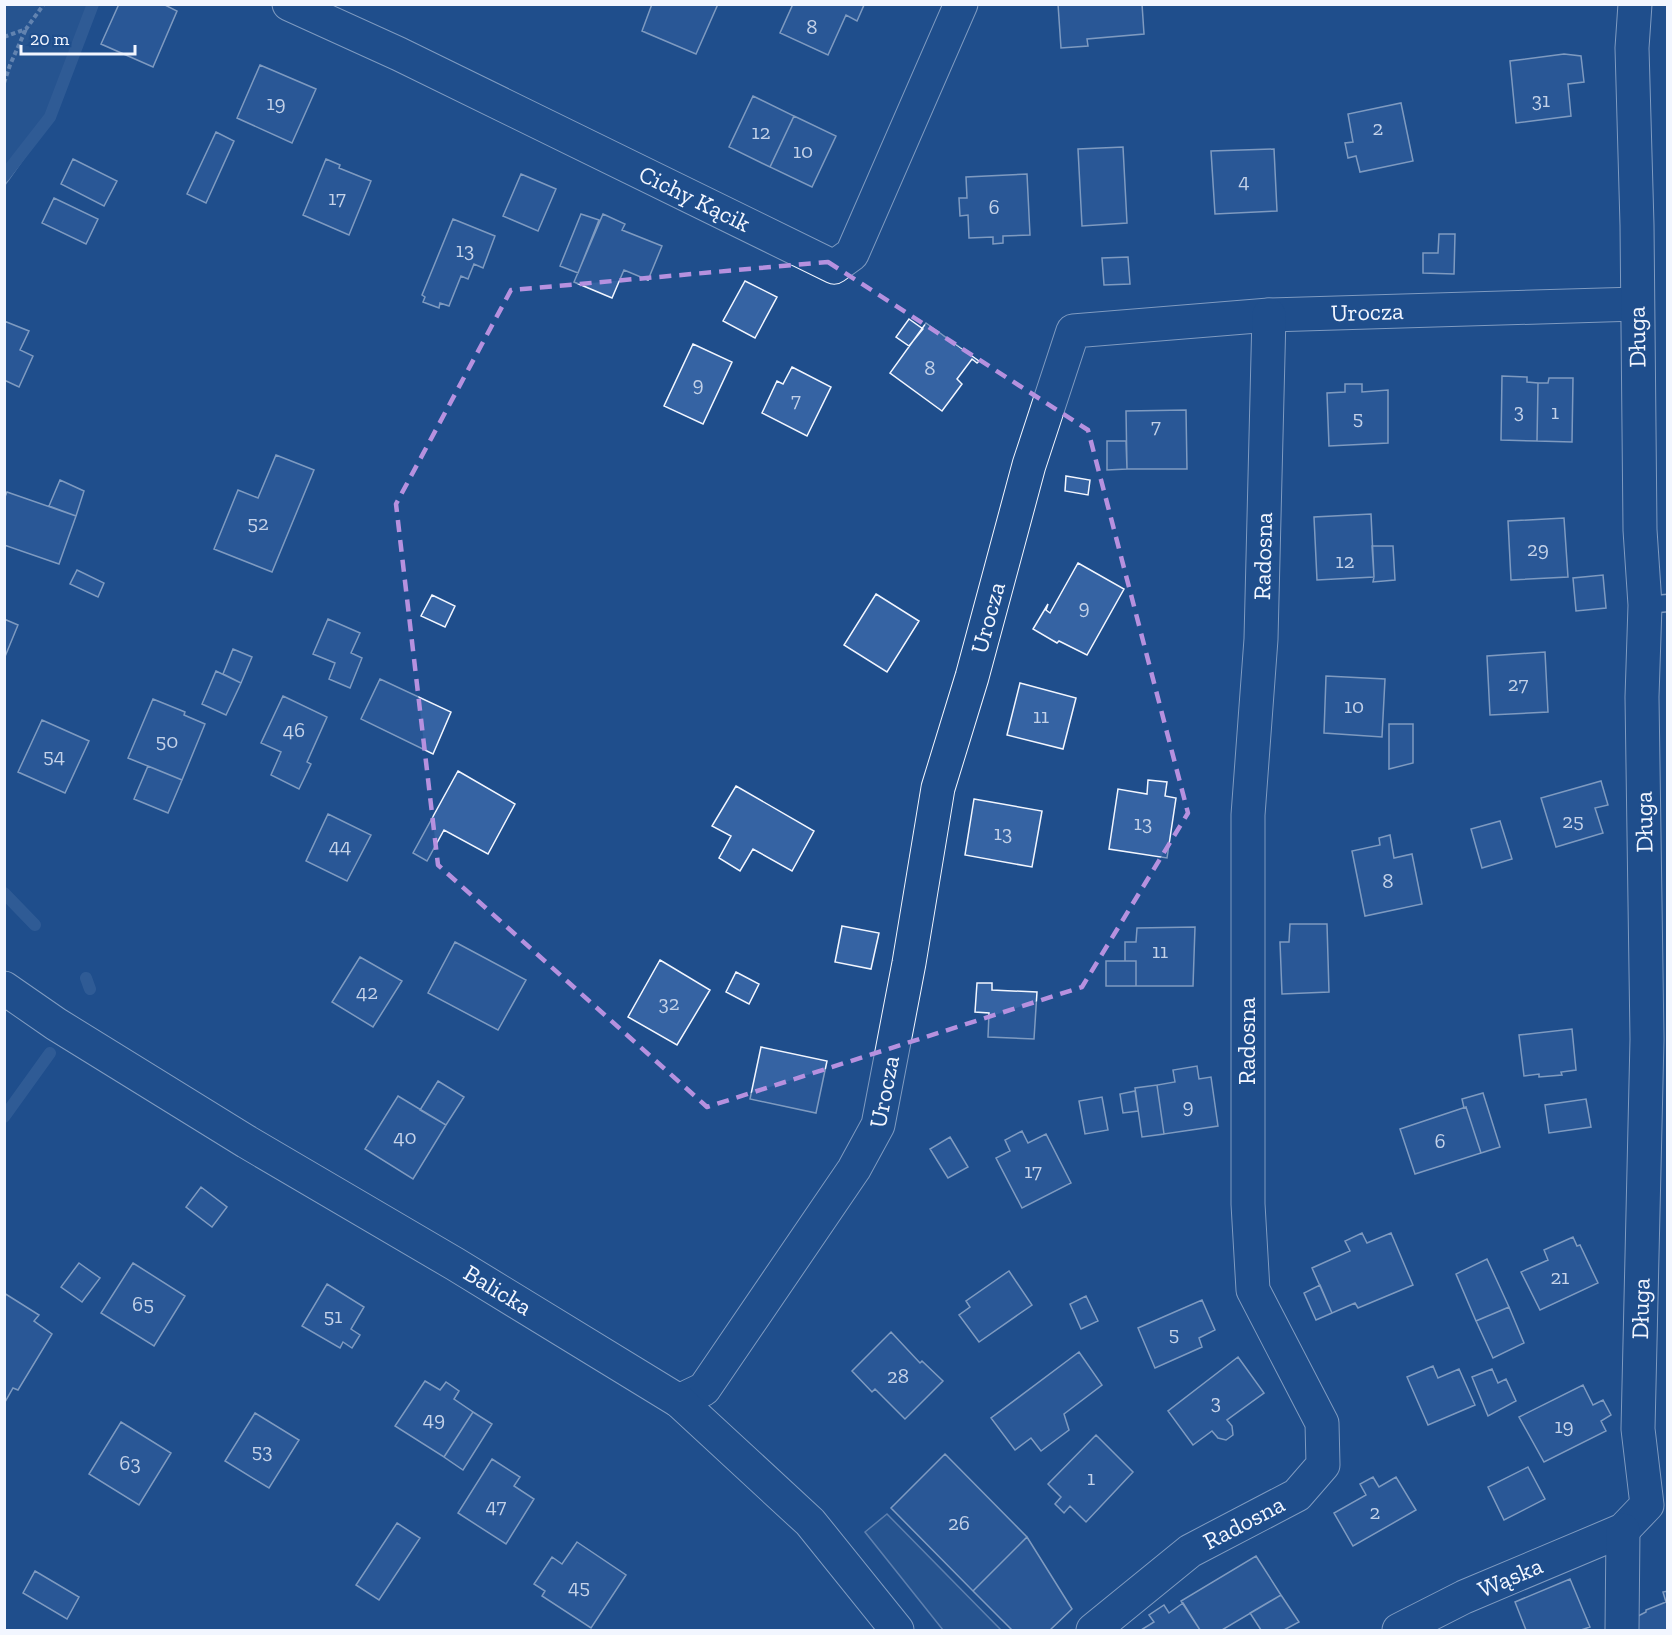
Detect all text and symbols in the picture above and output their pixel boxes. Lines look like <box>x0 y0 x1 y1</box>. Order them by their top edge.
house number: 8 <box>806 14 818 39</box>
scale bar <box>21 18 135 56</box>
text: 20 m <box>30 28 70 50</box>
house number: 31 <box>1532 87 1550 112</box>
house number: 19 <box>266 90 286 115</box>
house number: 2 <box>1373 115 1383 140</box>
house number: 12 <box>752 119 770 144</box>
house number: 10 <box>793 138 813 163</box>
street label: Cichy Kącik <box>634 159 756 238</box>
house number: 4 <box>1238 168 1250 193</box>
house number: 17 <box>328 185 346 210</box>
house number: 6 <box>988 194 1000 219</box>
house number: 13 <box>456 237 474 262</box>
street label: Urocza <box>1330 296 1404 327</box>
street label: Długa <box>1621 306 1652 368</box>
house number: 8 <box>924 355 936 380</box>
house number: 9 <box>692 371 704 396</box>
house number: 7 <box>791 387 801 412</box>
house number: 3 <box>1514 398 1524 423</box>
house number: 1 <box>1551 399 1559 424</box>
house number: 5 <box>1353 405 1363 430</box>
house number: 7 <box>1151 413 1161 438</box>
house number: 52 <box>247 510 269 535</box>
street label: Radosna <box>1247 511 1278 600</box>
house number: 29 <box>1527 536 1549 561</box>
house number: 12 <box>1336 548 1354 573</box>
street label: Urocza <box>964 578 1011 656</box>
house number: 9 <box>1078 594 1090 619</box>
house number: 27 <box>1508 671 1528 696</box>
house number: 10 <box>1344 693 1364 718</box>
house number: 11 <box>1033 703 1049 728</box>
house number: 46 <box>283 717 305 742</box>
house number: 50 <box>156 728 178 753</box>
house number: 54 <box>43 743 65 768</box>
street label: Długa <box>1628 791 1659 853</box>
house number: 25 <box>1562 808 1584 833</box>
house number: 13 <box>1134 810 1152 835</box>
house number: 13 <box>994 820 1012 845</box>
house number: 44 <box>329 833 351 858</box>
house number: 8 <box>1382 868 1394 893</box>
house number: 11 <box>1152 938 1168 963</box>
house number: 42 <box>356 979 378 1004</box>
house number: 32 <box>658 990 680 1015</box>
street label: Radosna <box>1232 997 1261 1085</box>
street label: Urocza <box>863 1053 905 1130</box>
house number: 9 <box>1182 1093 1194 1118</box>
house number: 40 <box>393 1124 417 1149</box>
house number: 6 <box>1434 1128 1446 1153</box>
house number: 17 <box>1024 1158 1042 1183</box>
street label: Balicka <box>459 1258 538 1322</box>
house number: 21 <box>1551 1264 1569 1289</box>
street label: Długa <box>1625 1277 1655 1340</box>
house number: 65 <box>132 1291 154 1316</box>
house number: 51 <box>324 1303 342 1328</box>
house number: 5 <box>1169 1321 1179 1346</box>
house number: 28 <box>887 1363 909 1388</box>
house number: 3 <box>1211 1389 1221 1414</box>
house number: 49 <box>423 1406 445 1431</box>
house number: 19 <box>1554 1413 1574 1438</box>
house number: 53 <box>251 1438 273 1463</box>
house number: 63 <box>119 1450 141 1475</box>
house number: 1 <box>1087 1465 1095 1490</box>
street label: Radosna <box>1198 1489 1290 1556</box>
house number: 47 <box>486 1493 507 1518</box>
house number: 2 <box>1370 1499 1380 1524</box>
house number: 26 <box>948 1510 970 1535</box>
street label: Wąska <box>1473 1550 1547 1604</box>
house number: 45 <box>568 1574 590 1599</box>

